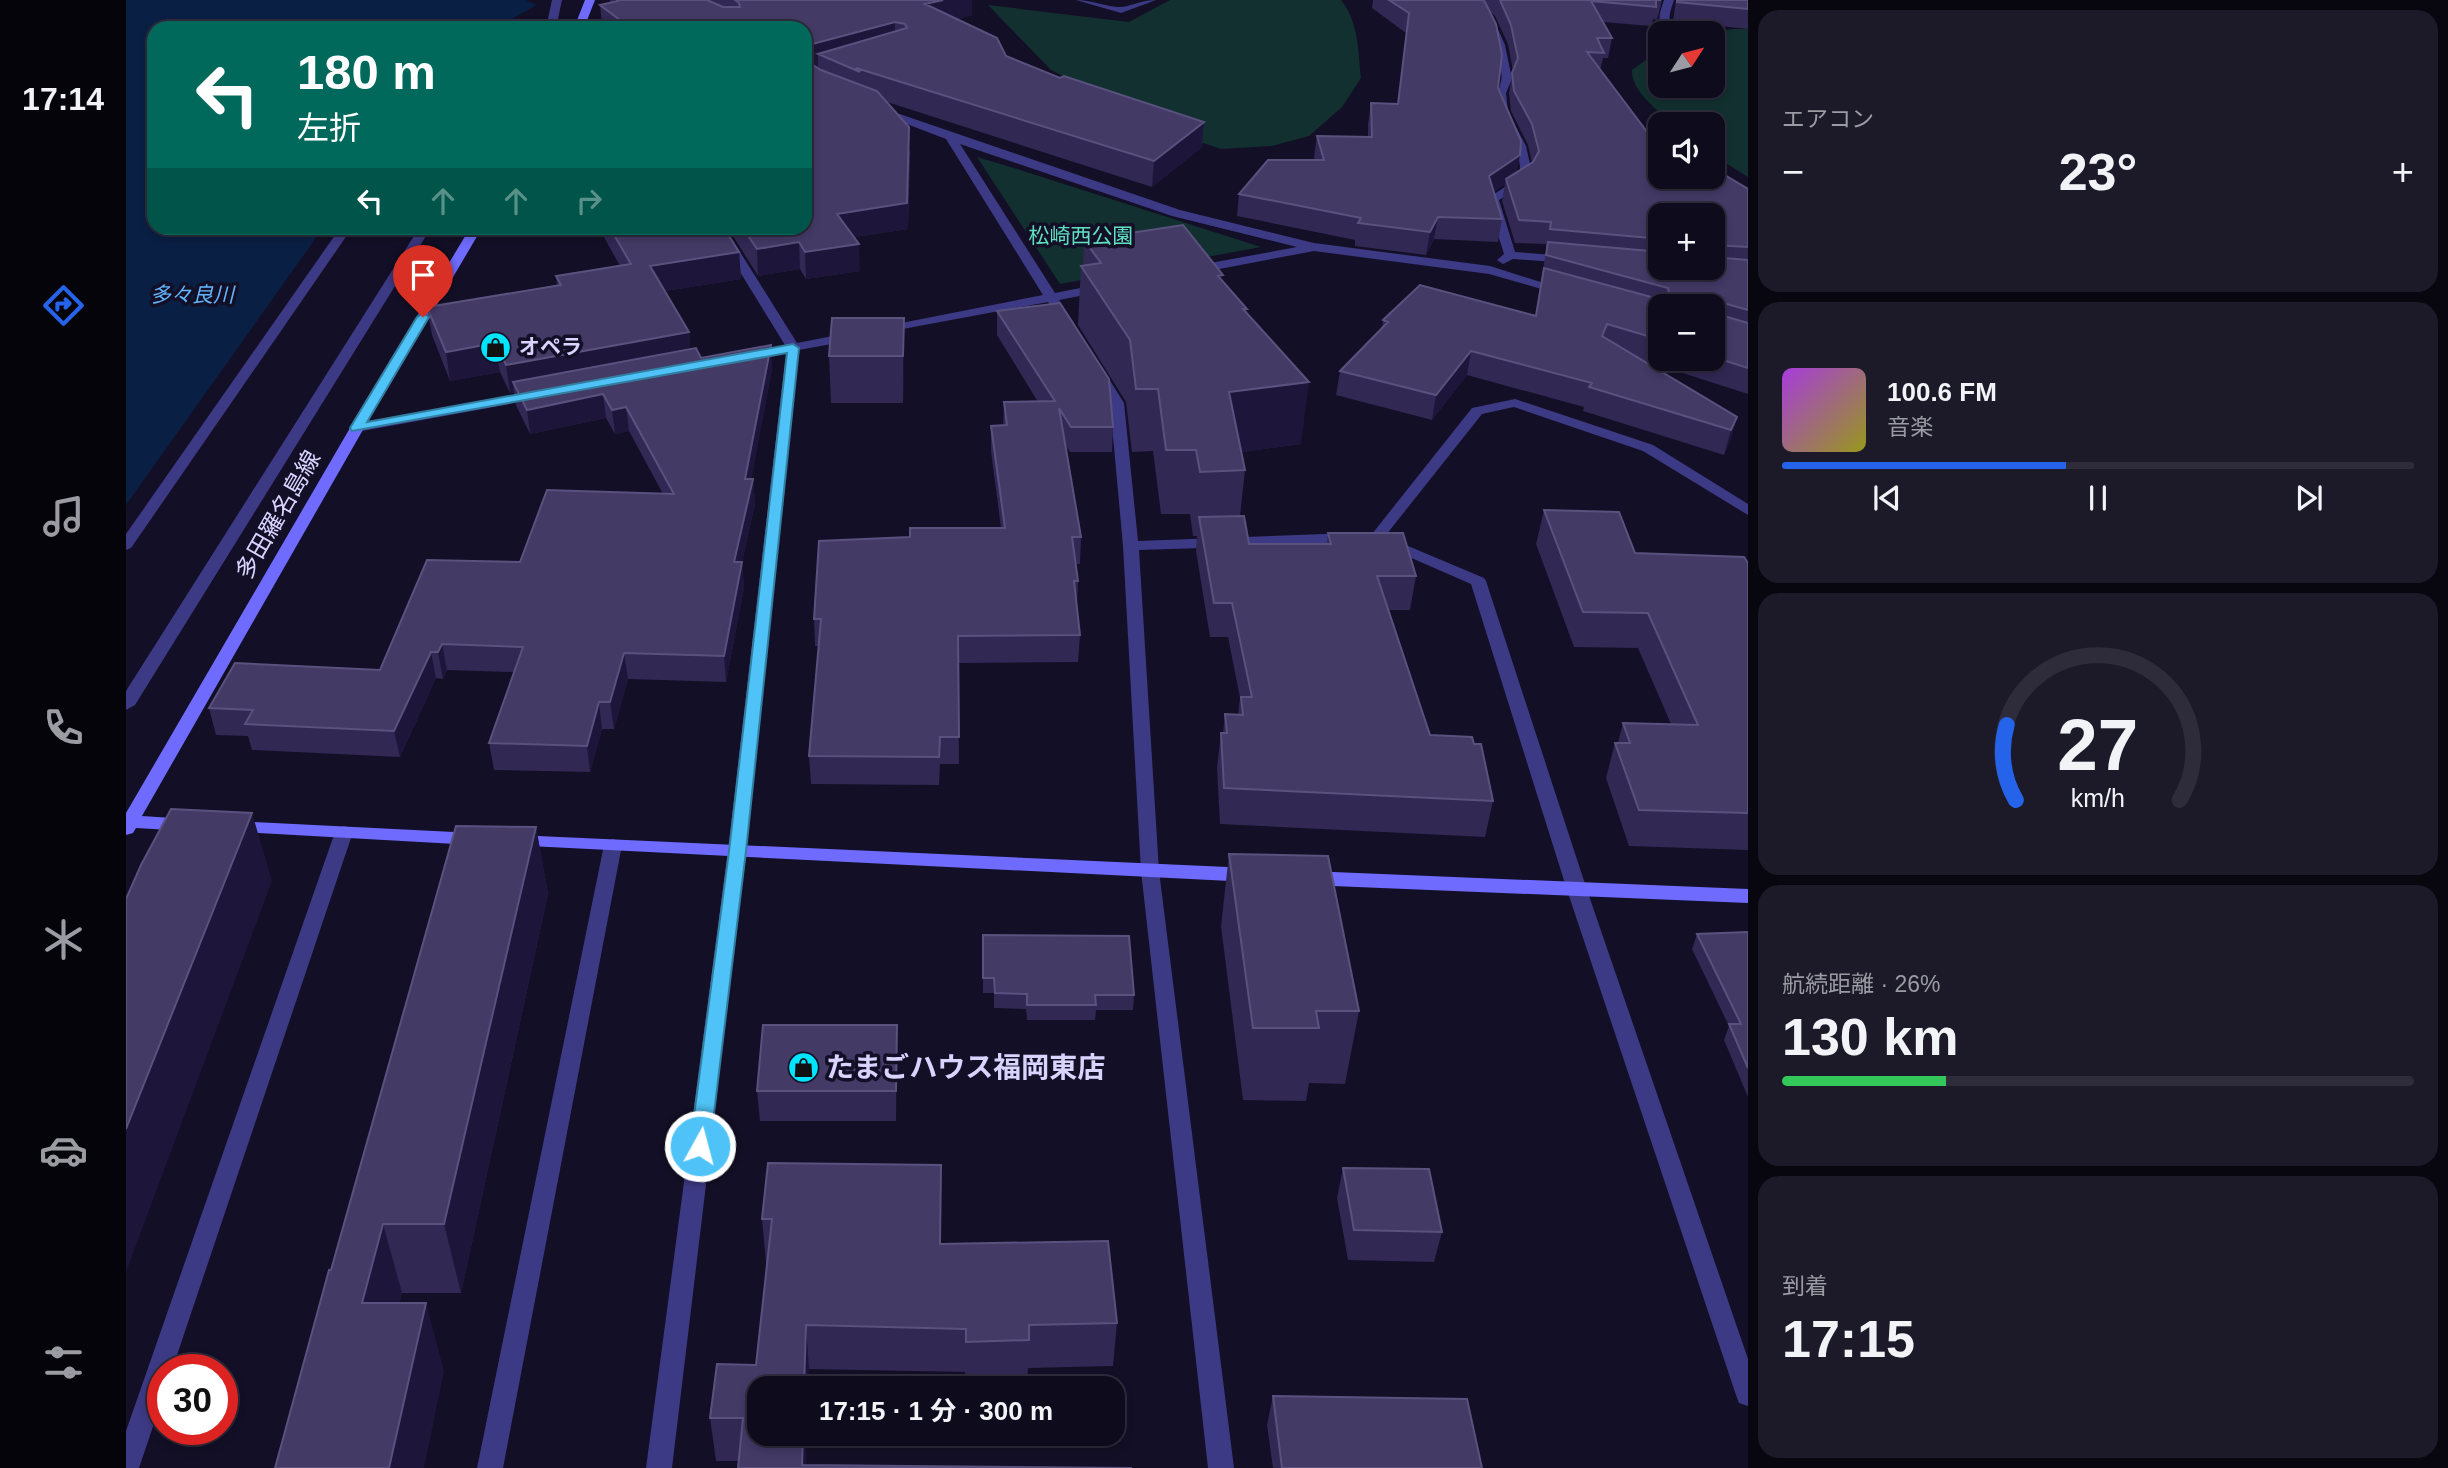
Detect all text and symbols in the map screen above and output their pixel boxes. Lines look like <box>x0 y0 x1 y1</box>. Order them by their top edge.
north arrow <box>1648 21 1726 98</box>
map controls <box>1648 21 1725 371</box>
text: 180 m <box>297 45 436 99</box>
icon: left <box>182 49 273 140</box>
text: 17:14 <box>22 81 104 117</box>
text: エアコン <box>1782 106 1874 132</box>
text: 左折 <box>297 110 361 146</box>
button: sound <box>1648 112 1725 189</box>
text: 23° <box>2059 143 2137 201</box>
text: − <box>1782 151 1804 193</box>
text: + <box>2392 151 2414 193</box>
icon: left <box>351 182 389 220</box>
icon: ahead <box>424 182 462 220</box>
icon: ahead <box>497 182 535 220</box>
icon: right <box>570 182 608 220</box>
button: + <box>1648 203 1725 280</box>
park label: 松崎西公園 <box>1029 224 1134 247</box>
pin <box>393 245 453 317</box>
icon: arrive <box>404 256 442 294</box>
icon: directions <box>39 281 88 330</box>
water label: 多々良川 <box>150 283 236 306</box>
button: − <box>1648 294 1725 371</box>
shop icon: オペラ <box>479 330 513 364</box>
place label: オペラ <box>519 335 582 358</box>
text: 100.6 FM <box>1887 377 1997 407</box>
text: 音楽 <box>1887 414 1933 440</box>
street label: 多田羅名島線 <box>230 446 325 584</box>
icon: previous <box>1868 479 1906 517</box>
icon: pause <box>2079 479 2117 517</box>
icon: next <box>2290 479 2328 517</box>
icon: music <box>39 492 88 541</box>
icon: phone <box>39 703 88 752</box>
text: 27 <box>2058 704 2138 785</box>
text: km/h <box>2071 784 2125 812</box>
icon: climate <box>39 915 88 964</box>
text: 航続距離 · 26% <box>1782 971 1940 997</box>
text: 130 km <box>1782 1008 1958 1066</box>
shop icon: たまごハウス福岡東店 <box>786 1050 820 1084</box>
place label: たまごハウス福岡東店 <box>826 1052 1105 1083</box>
position arrow <box>663 1109 737 1183</box>
icon: car <box>39 1126 88 1175</box>
text: 到着 <box>1782 1273 1828 1299</box>
text: 17:15 <box>1782 1310 1915 1368</box>
icon: filters <box>39 1338 88 1387</box>
speed limit sign: 30 <box>147 1354 238 1445</box>
text: 17:15 · 1 分 · 300 m <box>819 1396 1053 1426</box>

